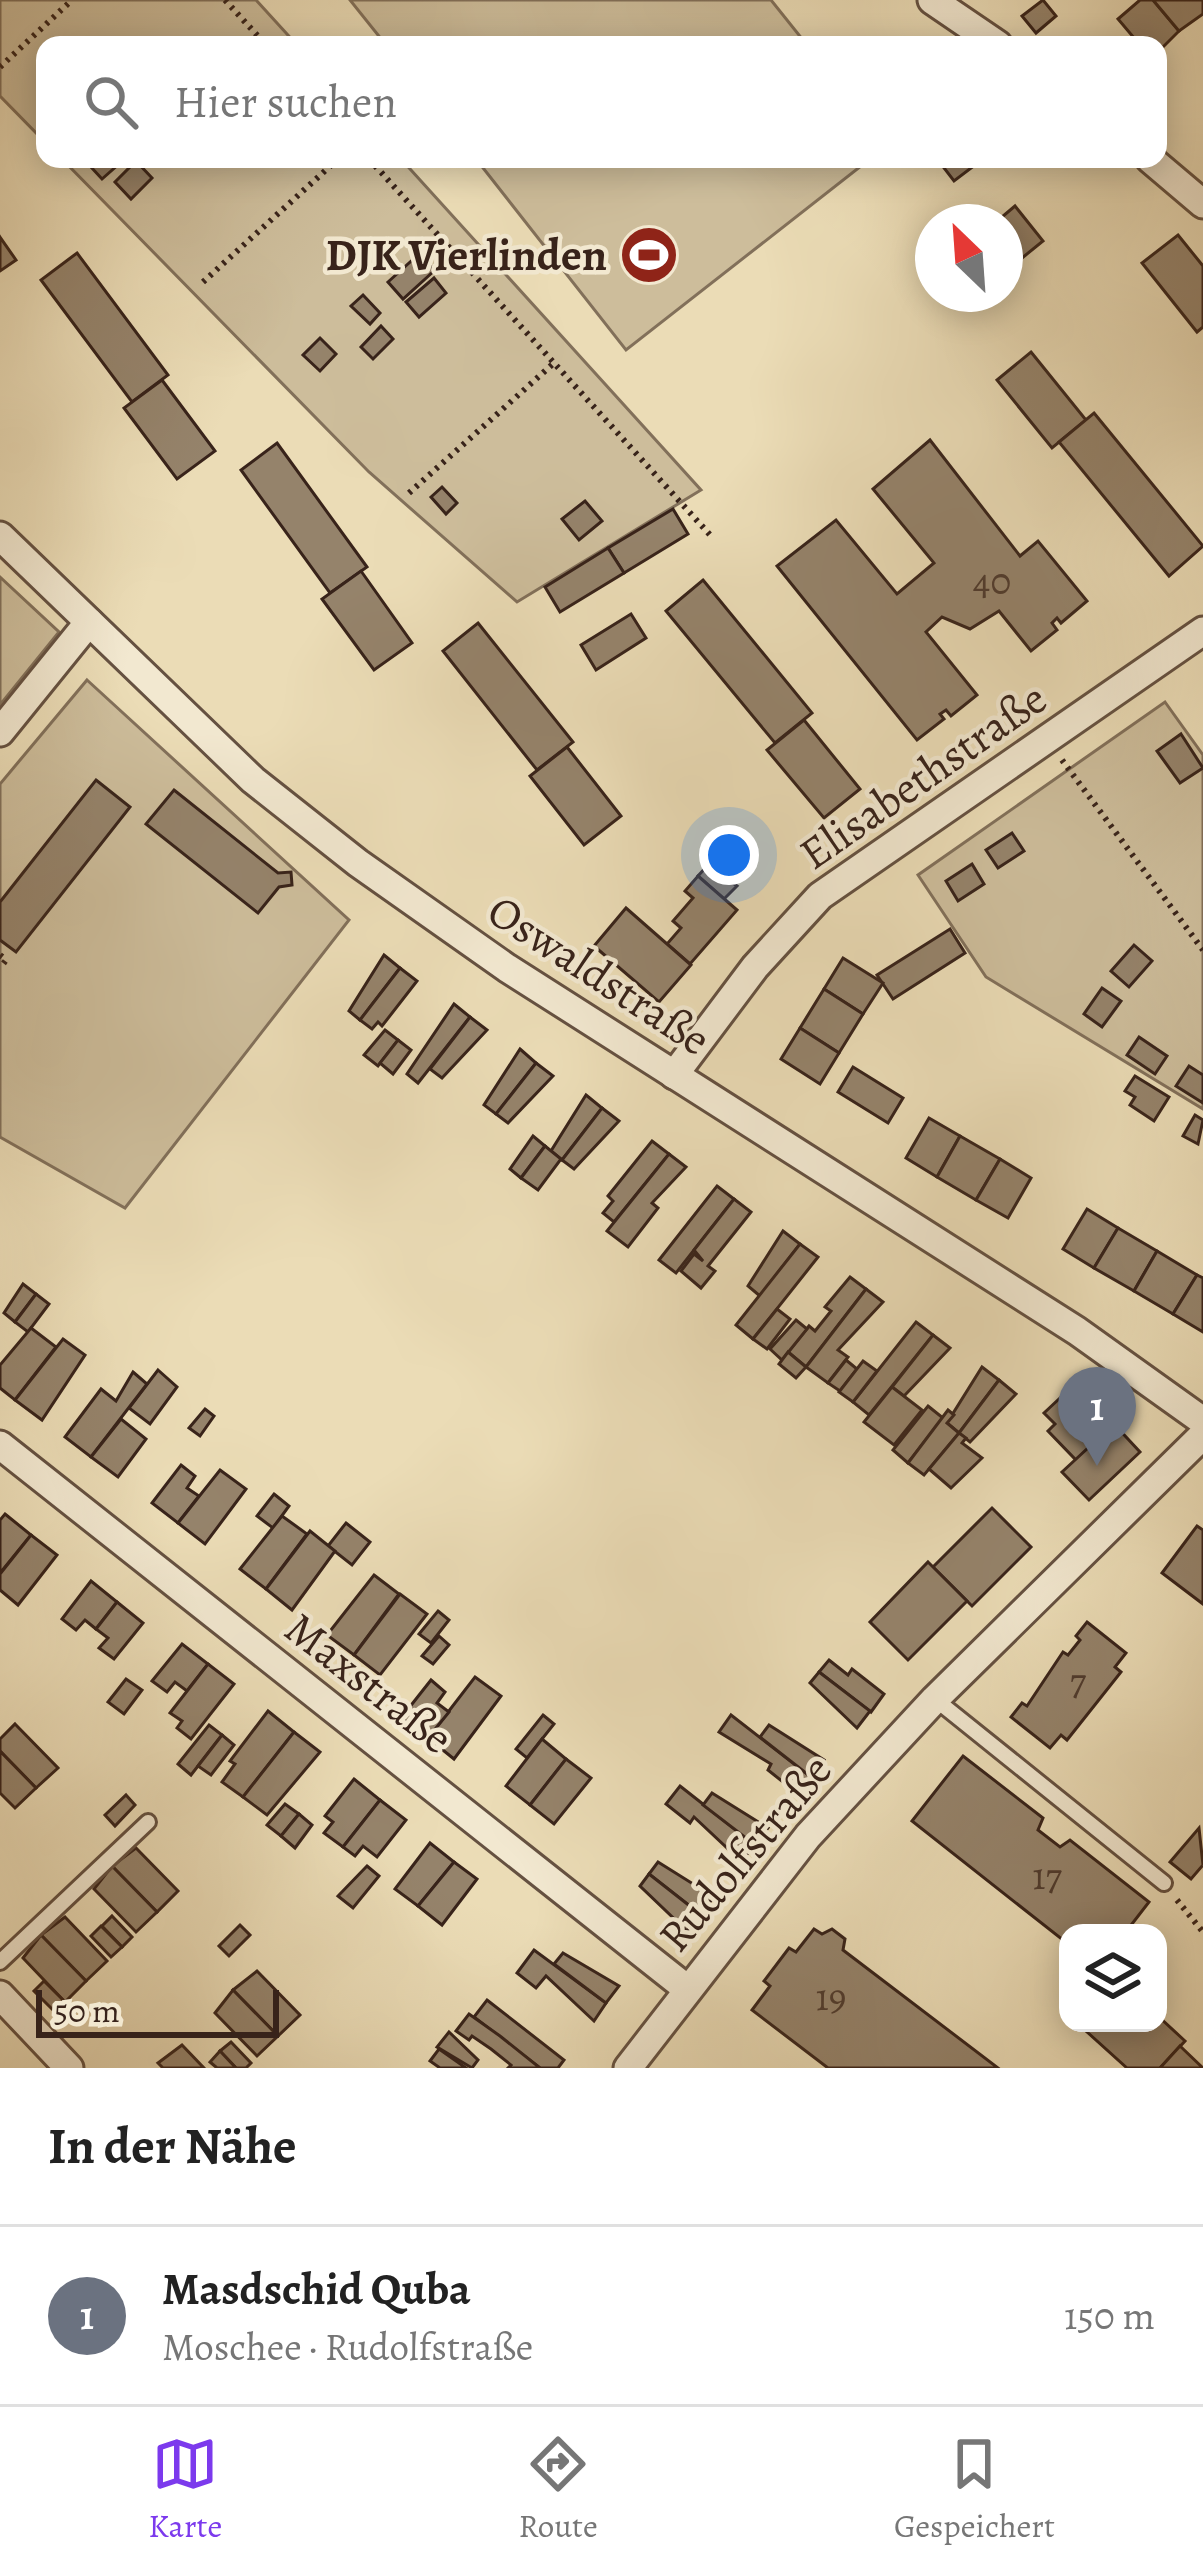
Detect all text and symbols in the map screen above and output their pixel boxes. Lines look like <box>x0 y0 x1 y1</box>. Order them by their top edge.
search box <box>36 36 1167 168</box>
icon: search <box>78 69 144 135</box>
text: Hier suchen <box>174 71 397 133</box>
north arrow <box>915 204 1023 312</box>
place label: DJK Vierlinden <box>326 224 607 286</box>
sports icon: DJK Vierlinden <box>618 224 680 286</box>
house number: 40 <box>973 554 1011 607</box>
street label: Elisabethstraße <box>787 668 1059 884</box>
your location <box>699 825 759 885</box>
street label: Oswaldstraße <box>476 880 722 1070</box>
pin: 1 <box>1058 1367 1136 1466</box>
street label: Maxstraße <box>272 1598 466 1768</box>
house number: 7 <box>1070 1654 1087 1707</box>
street label: Rudolfstraße <box>644 1741 846 1965</box>
house number: 17 <box>1032 1849 1062 1902</box>
map controls <box>1059 1924 1167 2032</box>
button: layers <box>1059 1924 1167 2032</box>
house number: 19 <box>815 1970 847 2023</box>
scale bar <box>36 1984 279 2037</box>
text: 50 m <box>54 1988 120 2033</box>
text: In der Nähe <box>48 2111 297 2181</box>
text: Masdschid Quba <box>162 2258 471 2320</box>
text: 1 <box>80 2289 94 2342</box>
text: 150 m <box>1064 2289 1155 2342</box>
text: Moschee · Rudolfstraße <box>162 2320 533 2373</box>
tab: Karte <box>148 2431 222 2548</box>
tab: Route <box>519 2431 598 2548</box>
tab: Gespeichert <box>894 2431 1055 2548</box>

